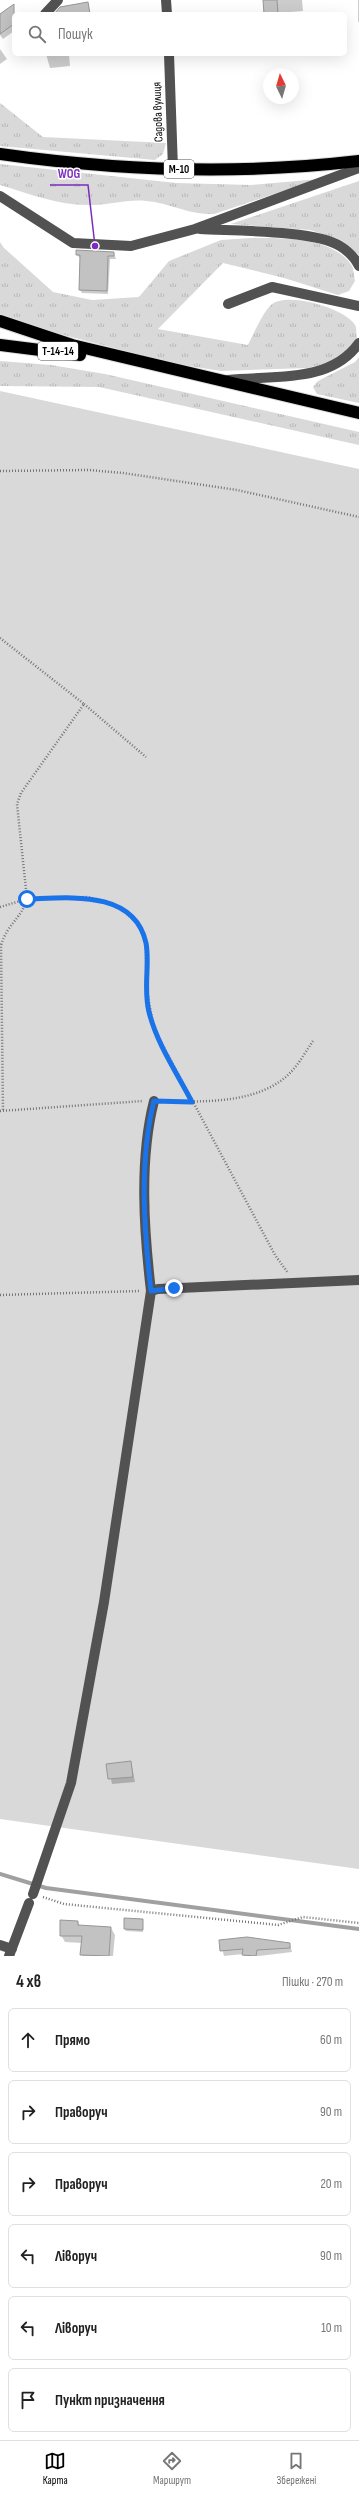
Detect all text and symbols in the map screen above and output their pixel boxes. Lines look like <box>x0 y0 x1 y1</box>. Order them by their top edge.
search box <box>12 12 347 56</box>
icon: search <box>26 23 48 45</box>
text: Пошук <box>58 25 93 44</box>
north arrow <box>263 68 299 104</box>
street label: Садова вулиця <box>149 81 167 142</box>
callout: WOG <box>50 160 88 185</box>
road number: М-10 <box>164 160 194 178</box>
text: WOG <box>58 166 80 182</box>
road number: Т-14-14 <box>38 342 78 360</box>
route start <box>18 890 36 908</box>
route end <box>165 1279 183 1297</box>
text: 4 хв <box>16 1972 41 1992</box>
text: Пішки · 270 m <box>282 1974 343 1990</box>
icon: ahead <box>17 2029 39 2051</box>
text: Прямо <box>55 2031 90 2050</box>
text: 60 m <box>320 2032 342 2048</box>
icon: right <box>17 2101 39 2123</box>
text: Праворуч <box>55 2103 108 2122</box>
text: 90 m <box>320 2104 342 2120</box>
icon: right <box>17 2173 39 2195</box>
text: Праворуч <box>55 2175 108 2194</box>
text: 20 m <box>320 2176 342 2192</box>
icon: left <box>17 2245 39 2267</box>
text: Ліворуч <box>55 2247 97 2266</box>
text: 90 m <box>320 2248 342 2264</box>
icon: left <box>17 2317 39 2339</box>
text: Ліворуч <box>55 2319 97 2338</box>
text: 10 m <box>321 2320 342 2336</box>
icon: arrive <box>17 2389 39 2411</box>
text: Пункт призначення <box>55 2391 165 2410</box>
tab: Карта <box>43 2450 68 2487</box>
tab: Маршрут <box>153 2450 191 2487</box>
tab: Збережені <box>277 2450 316 2487</box>

